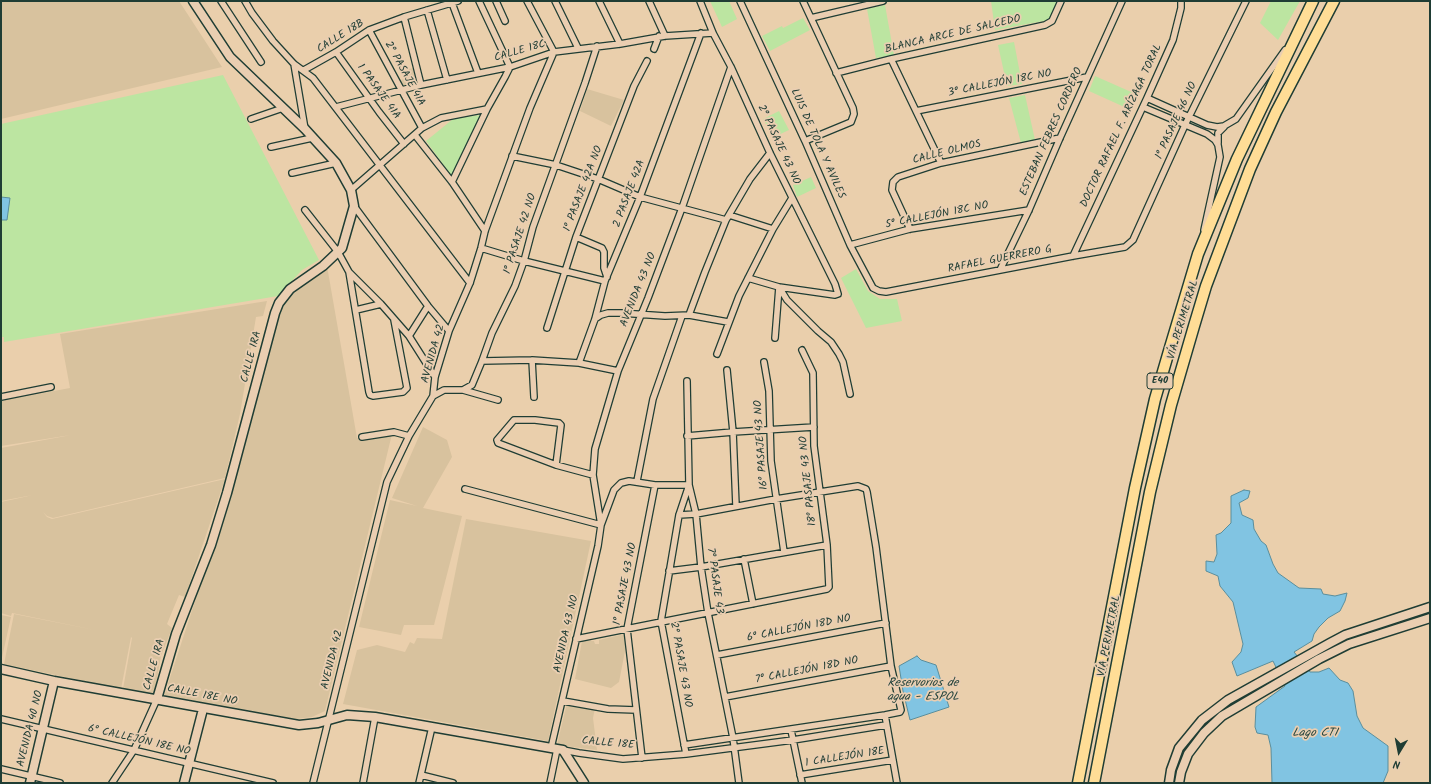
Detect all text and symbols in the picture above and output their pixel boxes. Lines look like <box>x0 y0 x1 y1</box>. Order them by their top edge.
street label: BLANCA ARCE DE SALCEDO <box>884 13 1022 57</box>
street label: CALLE 18B <box>315 17 367 57</box>
street label: CALLE 18C <box>493 38 547 66</box>
street label: 2° PASAJE 41A <box>381 39 427 109</box>
street label: DOCTOR RAFAEL F. ARÍZAGA TORAL <box>1078 42 1166 210</box>
street label: 1 PASAJE 41A <box>353 62 403 122</box>
street label: ESTEBAN FEBRES CORDERO <box>1018 66 1086 198</box>
street label: 3° CALLEJÓN 18C NO <box>947 67 1053 101</box>
street label: 1° PASAJE 46 NO <box>1153 80 1201 162</box>
street label: LUIS DE TOLA Y AVILES <box>787 87 847 201</box>
street label: 2° PASAJE 43 NO <box>754 103 802 187</box>
street label: CALLE OLMOS <box>911 138 983 168</box>
street label: 1° PASAJE 42A NO <box>562 144 606 234</box>
street label: 2 PASAJE 42A <box>611 158 649 230</box>
street label: 1° PASAJE 42 NO <box>502 192 540 276</box>
street label: 5° CALLEJÓN 18C NO <box>884 200 990 232</box>
street label: RAFAEL GUERRERO G <box>947 243 1053 277</box>
street label: AVENIDA 43 NO <box>618 251 660 329</box>
street label: VÍA PERIMETRAL <box>1166 279 1202 361</box>
street label: AVENIDA 42 <box>419 323 449 385</box>
street label: CALLE 1RA <box>239 330 265 384</box>
road number: E40 <box>1147 373 1173 389</box>
street label: 16° PASAJE 43 NO <box>752 400 772 490</box>
street label: 18° PASAJE 43 NO <box>798 435 820 527</box>
street label: 1° PASAJE 43 NO <box>612 542 640 626</box>
street label: 7° PASAJE 43 <box>703 547 725 615</box>
street label: AVENIDA 43 NO <box>552 594 582 674</box>
street label: VÍA PERIMETRAL <box>1096 594 1124 678</box>
street label: 6° CALLEJÓN 18D NO <box>746 612 852 646</box>
street label: 2° PASAJE 43 NO <box>666 621 694 709</box>
street label: AVENIDA 42 <box>319 629 347 691</box>
street label: CALLE 1RA <box>141 638 169 692</box>
street label: 7° CALLEJÓN 18D NO <box>754 655 860 687</box>
water label: Reservorios de agua - ESPOL <box>887 677 959 705</box>
street label: CALLE 18E NO <box>166 683 238 709</box>
street label: AVENIDA 40 NO <box>15 689 47 769</box>
street label: 6° CALLEJÓN 18E NO <box>86 723 192 759</box>
water label: Lago CTI <box>1292 727 1338 741</box>
north arrow <box>1379 732 1419 772</box>
street label: CALLE 18E <box>581 735 635 753</box>
street label: 1 CALLEJÓN 18E <box>805 745 885 771</box>
text: N <box>1392 754 1402 773</box>

